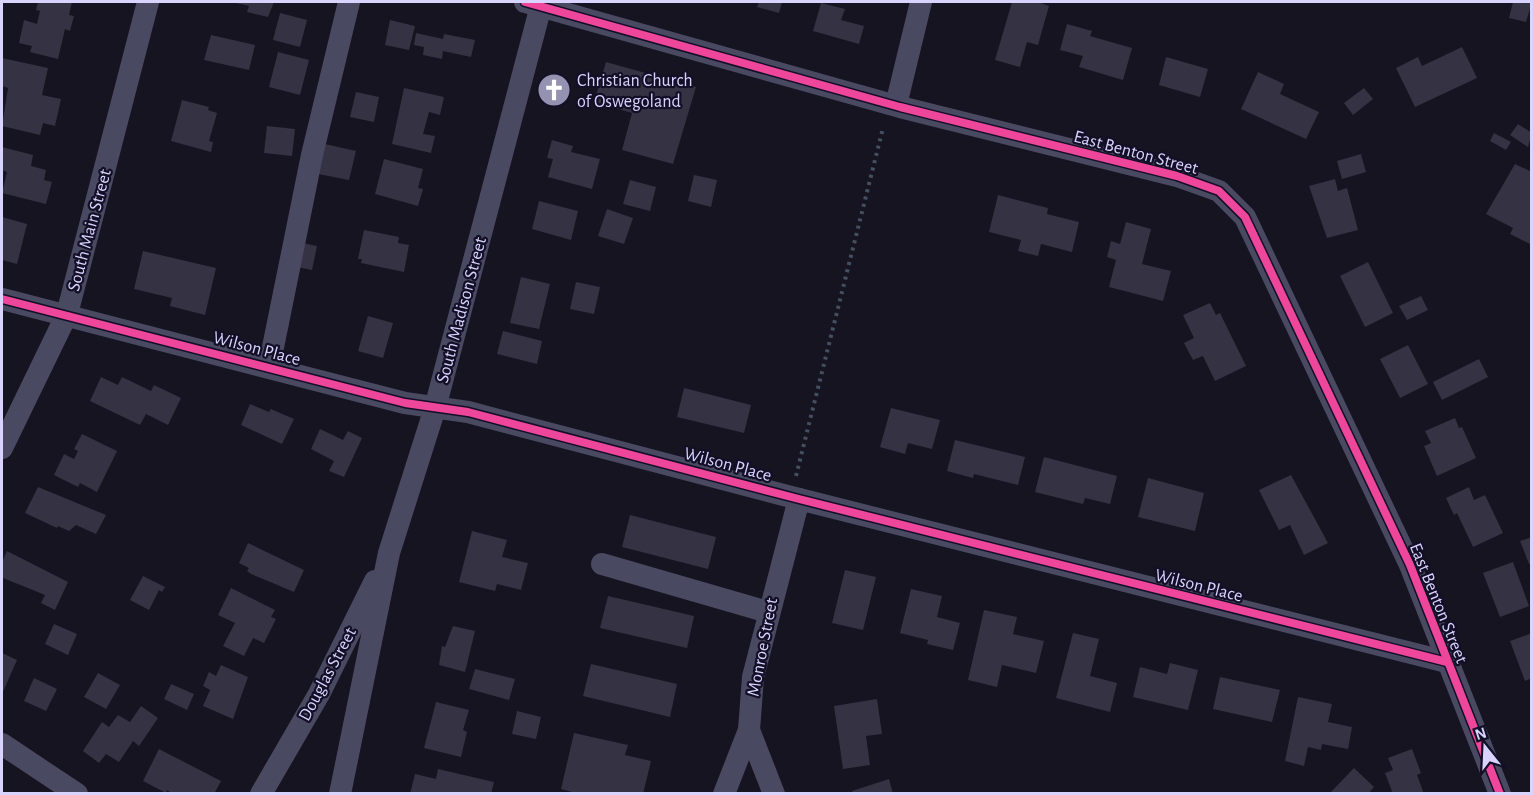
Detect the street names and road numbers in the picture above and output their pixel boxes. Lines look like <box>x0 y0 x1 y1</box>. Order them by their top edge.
street label: East Benton Street <box>1072 128 1200 178</box>
street label: South Main Street <box>65 167 115 293</box>
street label: South Madison Street <box>434 235 490 385</box>
street label: Wilson Place <box>211 329 302 369</box>
street label: Wilson Place <box>682 445 773 485</box>
street label: East Benton Street <box>1406 541 1470 666</box>
street label: Wilson Place <box>1153 566 1245 606</box>
street label: Monroe Street <box>745 596 781 698</box>
street label: Douglas Street <box>296 624 360 724</box>

